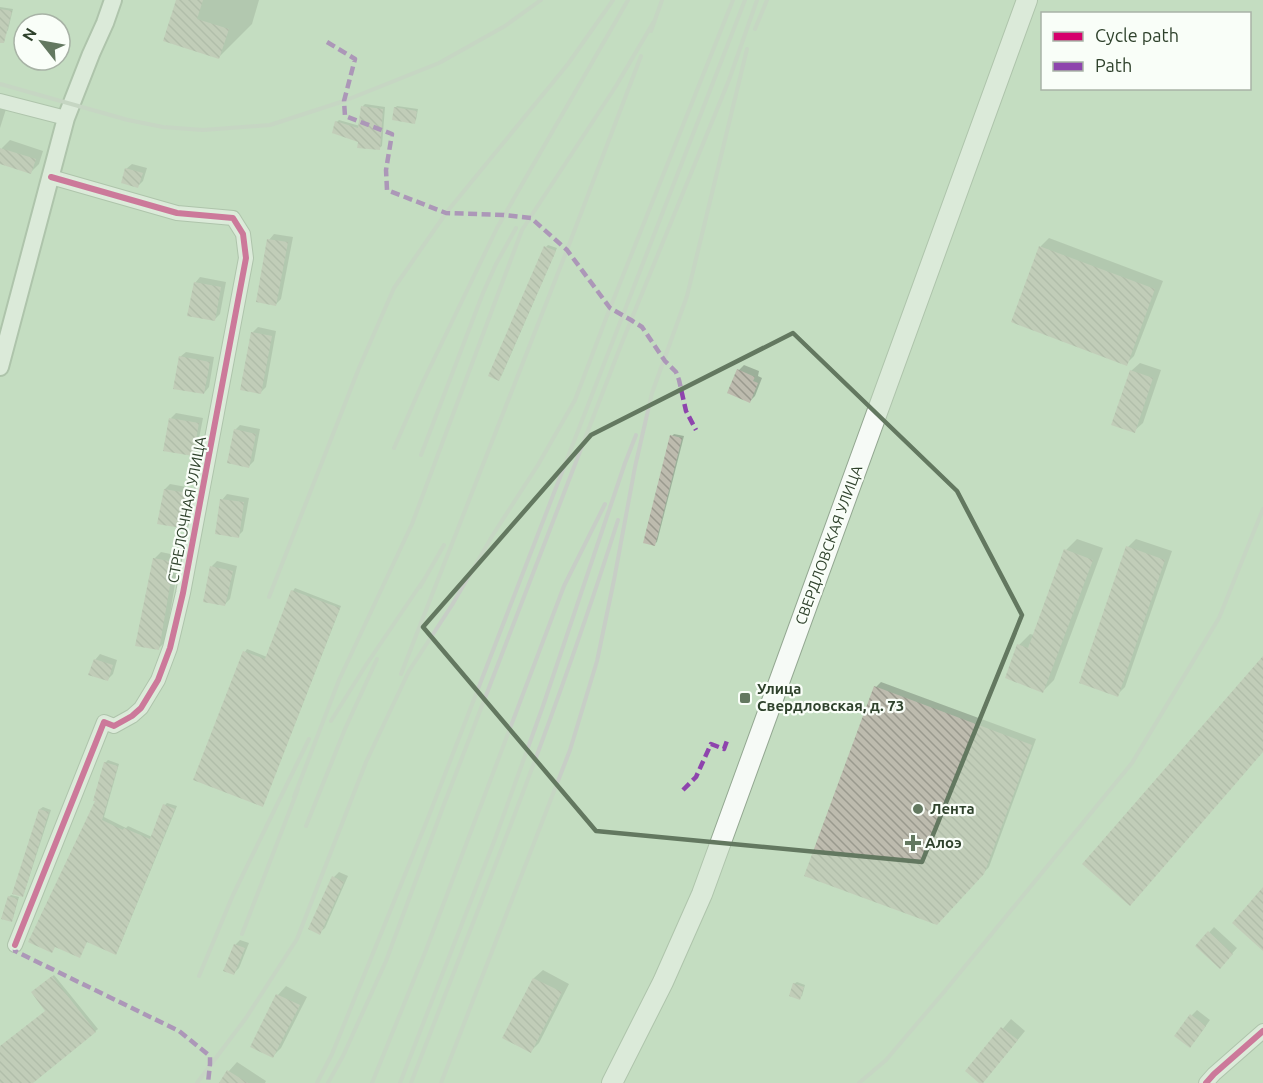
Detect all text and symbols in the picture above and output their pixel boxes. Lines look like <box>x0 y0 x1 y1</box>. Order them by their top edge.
north arrow <box>12 12 72 72</box>
legend <box>1041 12 1251 90</box>
text: N <box>18 25 40 44</box>
text: Cycle path <box>1095 25 1179 45</box>
text: Path <box>1095 55 1132 75</box>
street label: СТРЕЛОЧНАЯ УЛИЦА <box>164 435 209 585</box>
street label: СВЕРДЛОВСКАЯ УЛИЦА <box>792 462 865 627</box>
place label: Улица Свердловская, д. 73 <box>757 680 904 714</box>
marker: Улица Свердловская, д. 73 <box>738 691 752 705</box>
place label: Лента <box>930 800 975 817</box>
marker: Лента <box>911 802 925 816</box>
place label: Алоэ <box>925 834 962 851</box>
marker: Алоэ <box>906 836 920 850</box>

